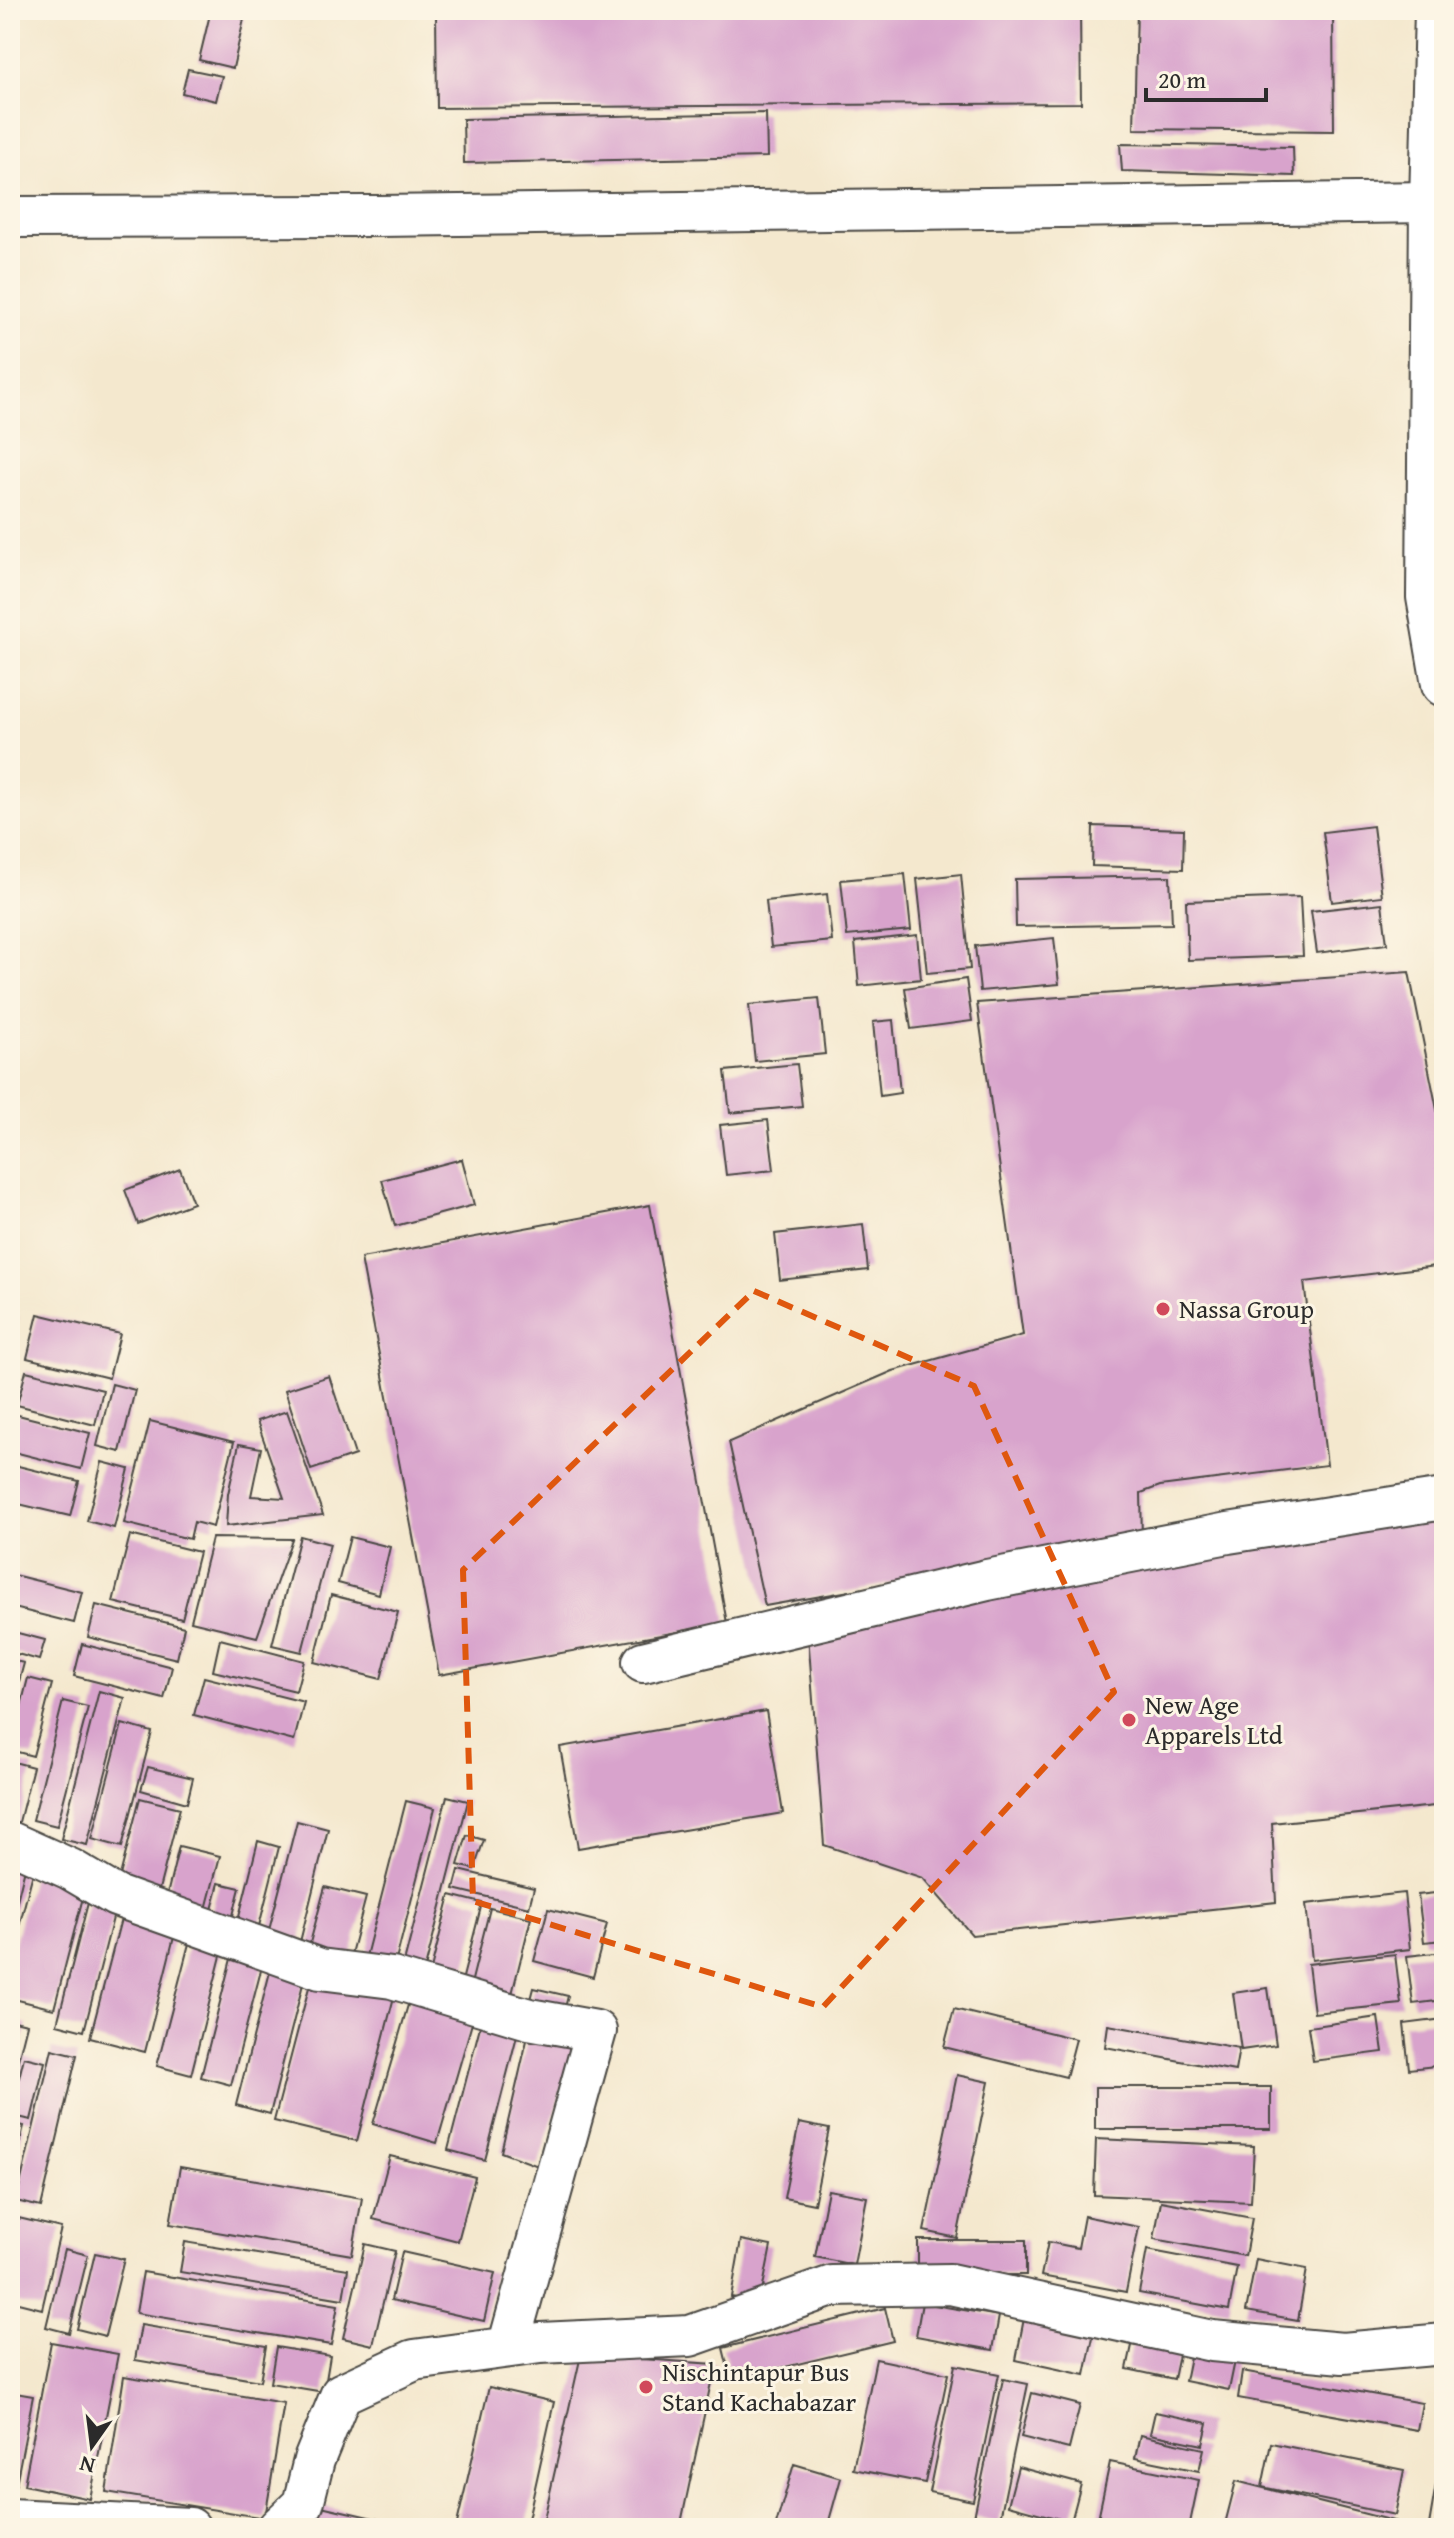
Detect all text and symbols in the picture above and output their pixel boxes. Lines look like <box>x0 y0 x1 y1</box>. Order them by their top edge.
scale bar <box>1146 52 1266 102</box>
text: 20 m <box>1158 62 1206 97</box>
place label: Nassa Group <box>1179 1289 1314 1328</box>
marker: Nassa Group <box>1154 1300 1172 1318</box>
place label: New Age Apparels Ltd <box>1145 1685 1283 1754</box>
marker: New Age Apparels Ltd <box>1120 1711 1138 1729</box>
place label: Nischintapur Bus Stand Kachabazar <box>662 2352 856 2421</box>
marker: Nischintapur Bus Stand Kachabazar <box>637 2378 655 2396</box>
north arrow <box>52 2406 132 2486</box>
text: N <box>76 2448 98 2483</box>

